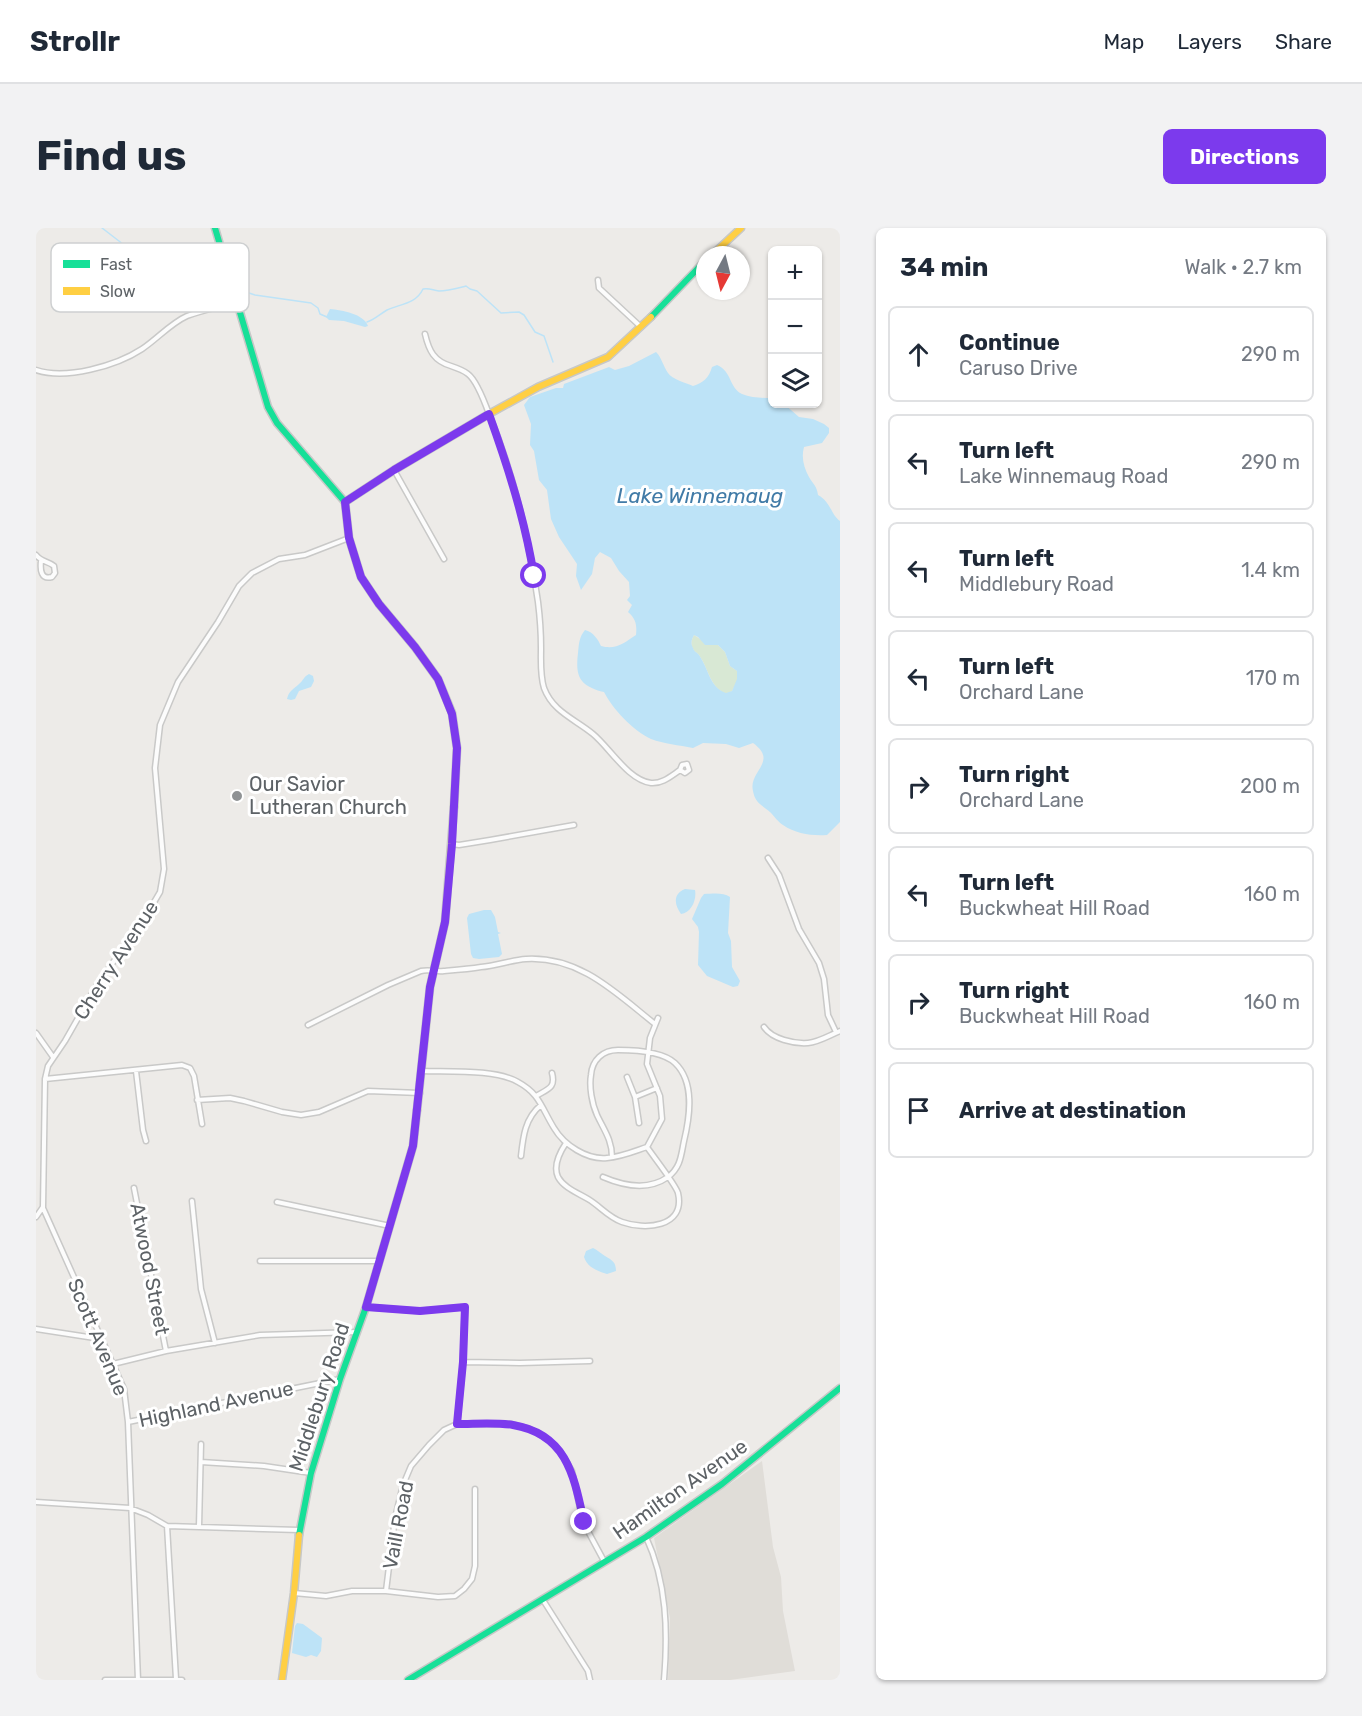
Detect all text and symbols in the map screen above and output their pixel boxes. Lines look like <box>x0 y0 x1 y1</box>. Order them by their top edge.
text: Strollr <box>30 25 120 58</box>
text: Map <box>1103 29 1144 54</box>
text: Layers <box>1177 29 1242 54</box>
text: Share <box>1275 29 1332 54</box>
button: Directions <box>1163 129 1326 184</box>
text: Find us <box>36 131 187 181</box>
legend <box>51 243 249 312</box>
north arrow <box>696 246 750 300</box>
map controls <box>768 246 822 408</box>
button: + <box>768 246 822 300</box>
text: 34 min <box>900 252 988 283</box>
text: Fast <box>100 255 132 274</box>
text: Walk · 2.7 km <box>1185 255 1302 279</box>
text: Slow <box>100 282 136 301</box>
button: − <box>768 300 822 354</box>
text: Continue <box>959 329 1060 356</box>
icon: ahead <box>902 338 935 371</box>
text: 290 m <box>1241 342 1300 366</box>
button: layers <box>768 354 822 408</box>
text: Caruso Drive <box>959 356 1078 380</box>
text: Turn left <box>959 437 1054 464</box>
icon: left <box>902 446 935 479</box>
text: 290 m <box>1241 450 1300 474</box>
text: Lake Winnemaug Road <box>959 464 1168 488</box>
water label: Lake Winnemaug <box>617 483 783 508</box>
text: Turn left <box>959 545 1054 572</box>
icon: left <box>902 554 935 587</box>
text: 1.4 km <box>1241 558 1300 582</box>
route start <box>520 562 546 588</box>
text: Middlebury Road <box>959 572 1114 596</box>
text: Turn left <box>959 653 1054 680</box>
icon: left <box>902 662 935 695</box>
text: 170 m <box>1246 666 1300 690</box>
text: Orchard Lane <box>959 680 1084 704</box>
text: Turn right <box>959 761 1069 788</box>
icon: right <box>902 770 935 803</box>
place label: Our Savior Lutheran Church <box>249 772 407 819</box>
text: 200 m <box>1240 774 1300 798</box>
text: Orchard Lane <box>959 788 1084 812</box>
marker: Our Savior Lutheran Church <box>230 789 244 803</box>
text: Turn left <box>959 869 1054 896</box>
icon: left <box>902 878 935 911</box>
text: 160 m <box>1244 882 1300 906</box>
street label: Cherry Avenue <box>69 896 163 1024</box>
text: Buckwheat Hill Road <box>959 896 1150 920</box>
text: Turn right <box>959 977 1069 1004</box>
icon: right <box>902 986 935 1019</box>
text: 160 m <box>1244 990 1300 1014</box>
text: Buckwheat Hill Road <box>959 1004 1150 1028</box>
icon: arrive <box>902 1094 935 1127</box>
text: Arrive at destination <box>959 1097 1186 1124</box>
street label: Atwood Street <box>125 1201 175 1337</box>
street label: Scott Avenue <box>63 1275 133 1399</box>
street label: Middlebury Road <box>284 1320 354 1474</box>
street label: Highland Avenue <box>136 1376 296 1432</box>
street label: Hamilton Avenue <box>608 1434 752 1544</box>
street label: Vaill Road <box>378 1479 418 1571</box>
route end <box>570 1508 596 1534</box>

